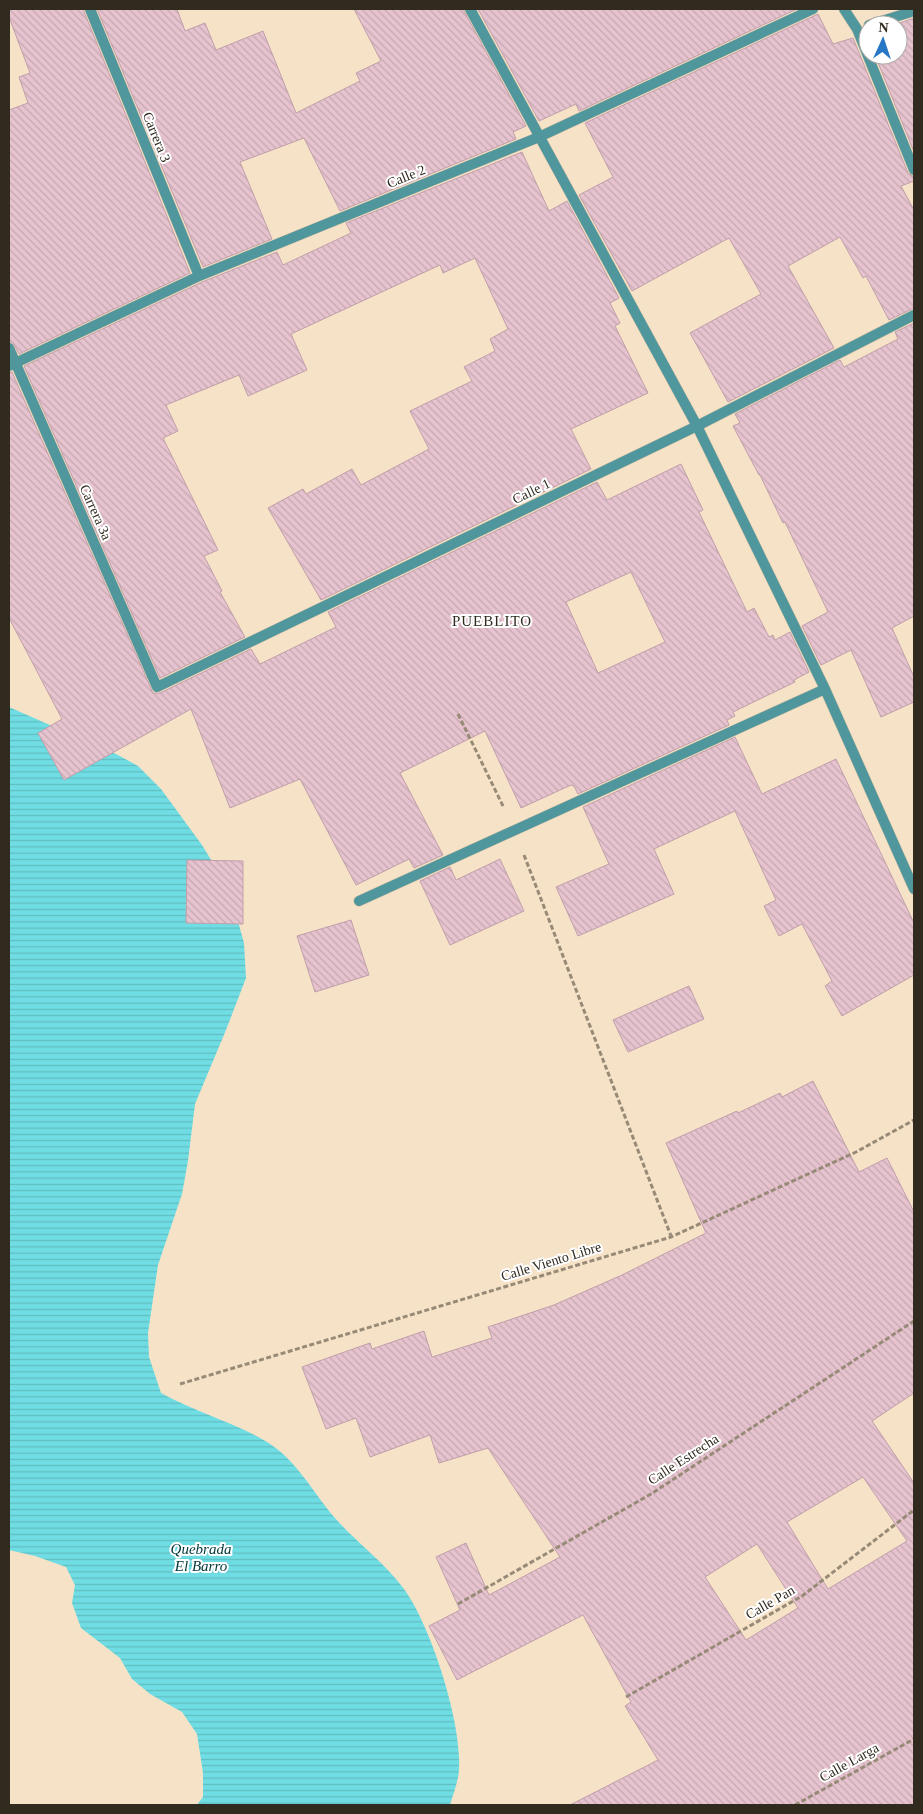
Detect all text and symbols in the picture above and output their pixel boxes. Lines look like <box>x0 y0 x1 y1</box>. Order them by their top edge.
north arrow <box>858 15 908 65</box>
text: N <box>878 20 889 35</box>
street label: Carrera 3 <box>140 110 173 164</box>
street label: Calle 2 <box>385 162 428 191</box>
street label: Calle 1 <box>510 476 553 507</box>
street label: Carrera 3a <box>77 482 115 543</box>
district label: PUEBLITO <box>452 613 532 629</box>
street label: Calle Viento Libre <box>499 1239 603 1284</box>
street label: Calle Estrecha <box>645 1431 722 1488</box>
water label: Quebrada El Barro <box>171 1541 231 1574</box>
street label: Calle Pan <box>743 1582 797 1622</box>
street label: Calle Larga <box>817 1740 882 1785</box>

